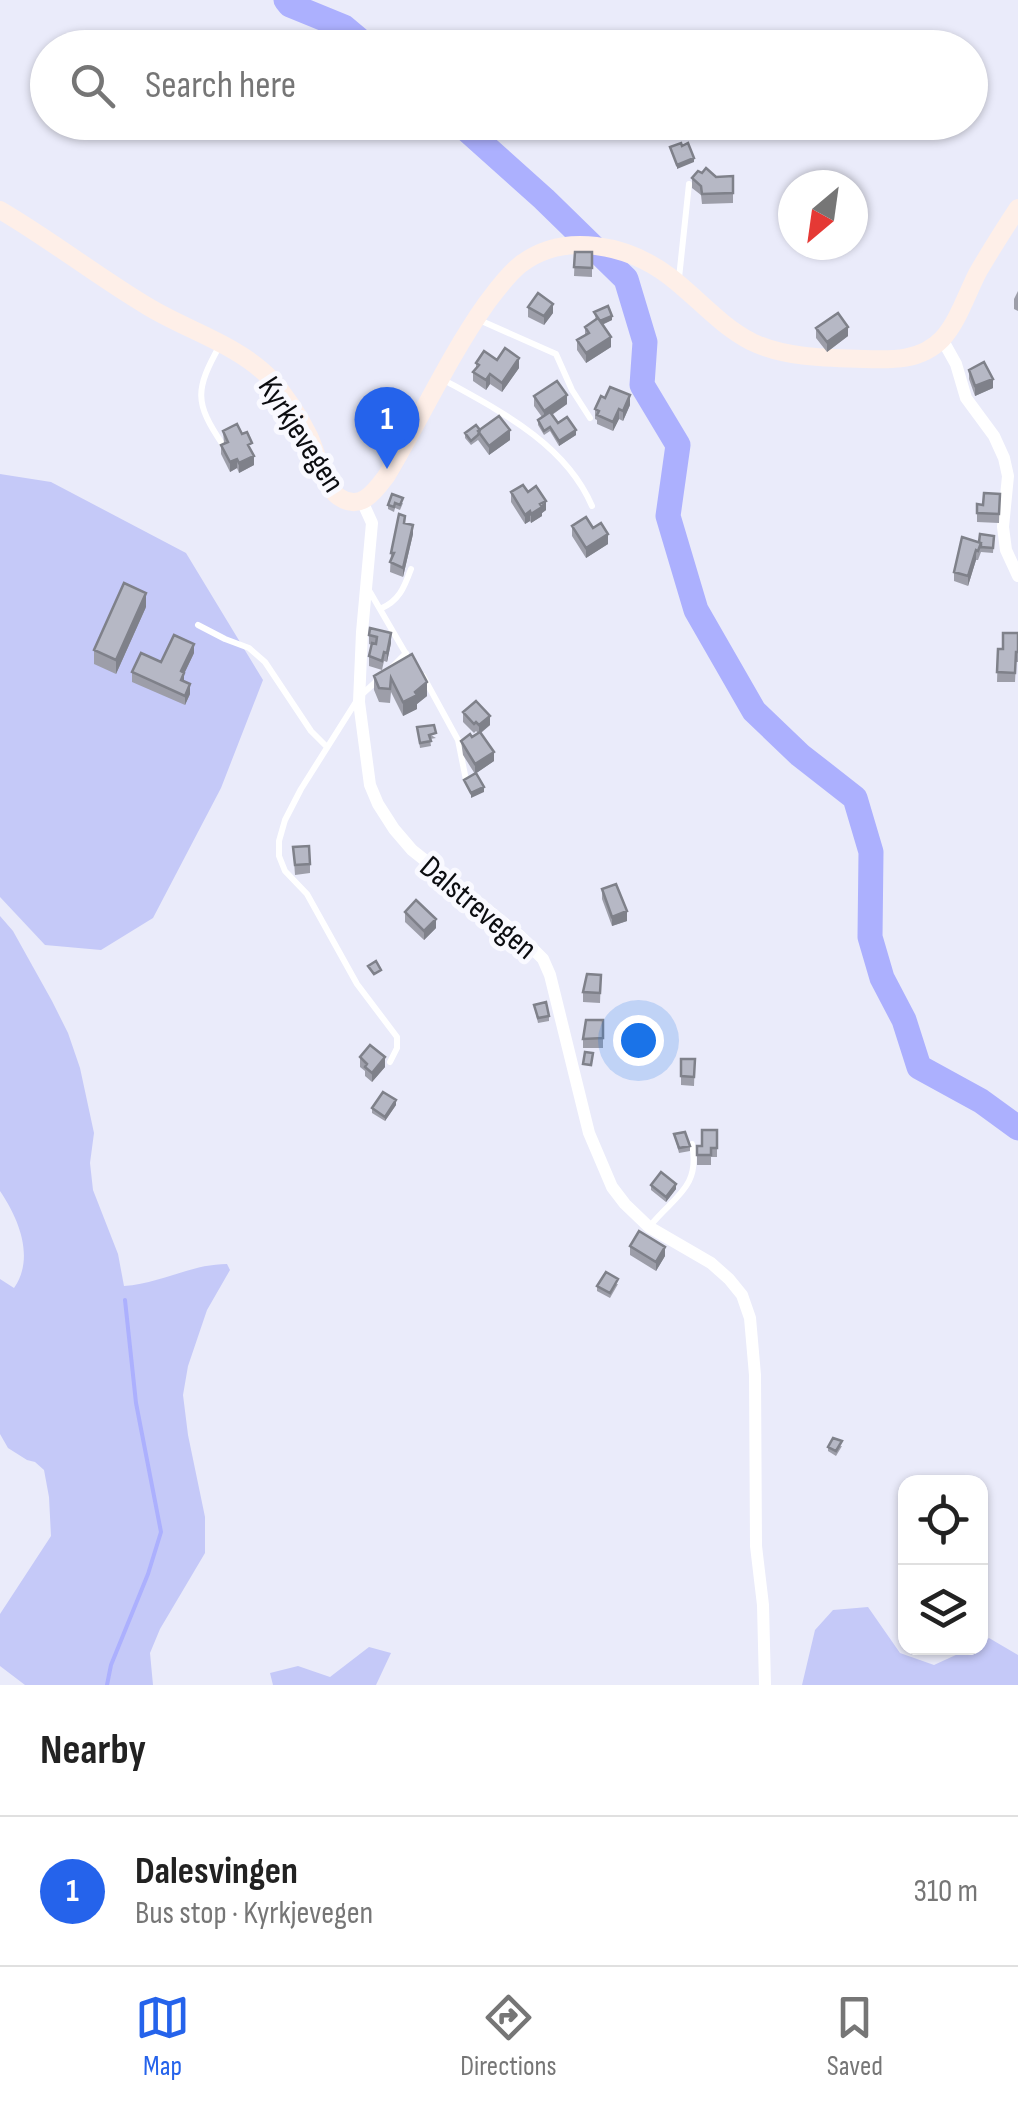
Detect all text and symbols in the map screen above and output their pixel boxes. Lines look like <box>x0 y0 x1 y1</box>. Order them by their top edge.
search box <box>30 30 988 140</box>
icon: search <box>65 58 120 113</box>
text: Search here <box>145 63 296 108</box>
north arrow <box>778 170 868 260</box>
street label: Kyrkjevegen <box>249 370 352 500</box>
pin: 1 <box>354 386 420 469</box>
street label: Dalstrevegen <box>412 848 544 968</box>
your location <box>613 1015 664 1066</box>
map controls <box>898 1475 988 1655</box>
button: locate <box>898 1475 988 1565</box>
button: layers <box>898 1565 988 1655</box>
text: Nearby <box>40 1725 146 1776</box>
text: Dalesvingen <box>135 1849 298 1894</box>
text: 1 <box>66 1872 79 1911</box>
text: 310 m <box>913 1872 978 1911</box>
text: Bus stop · Kyrkjevegen <box>135 1894 373 1933</box>
tab: Map <box>135 1990 190 2083</box>
tab: Directions <box>460 1990 557 2083</box>
tab: Saved <box>827 1990 883 2083</box>

